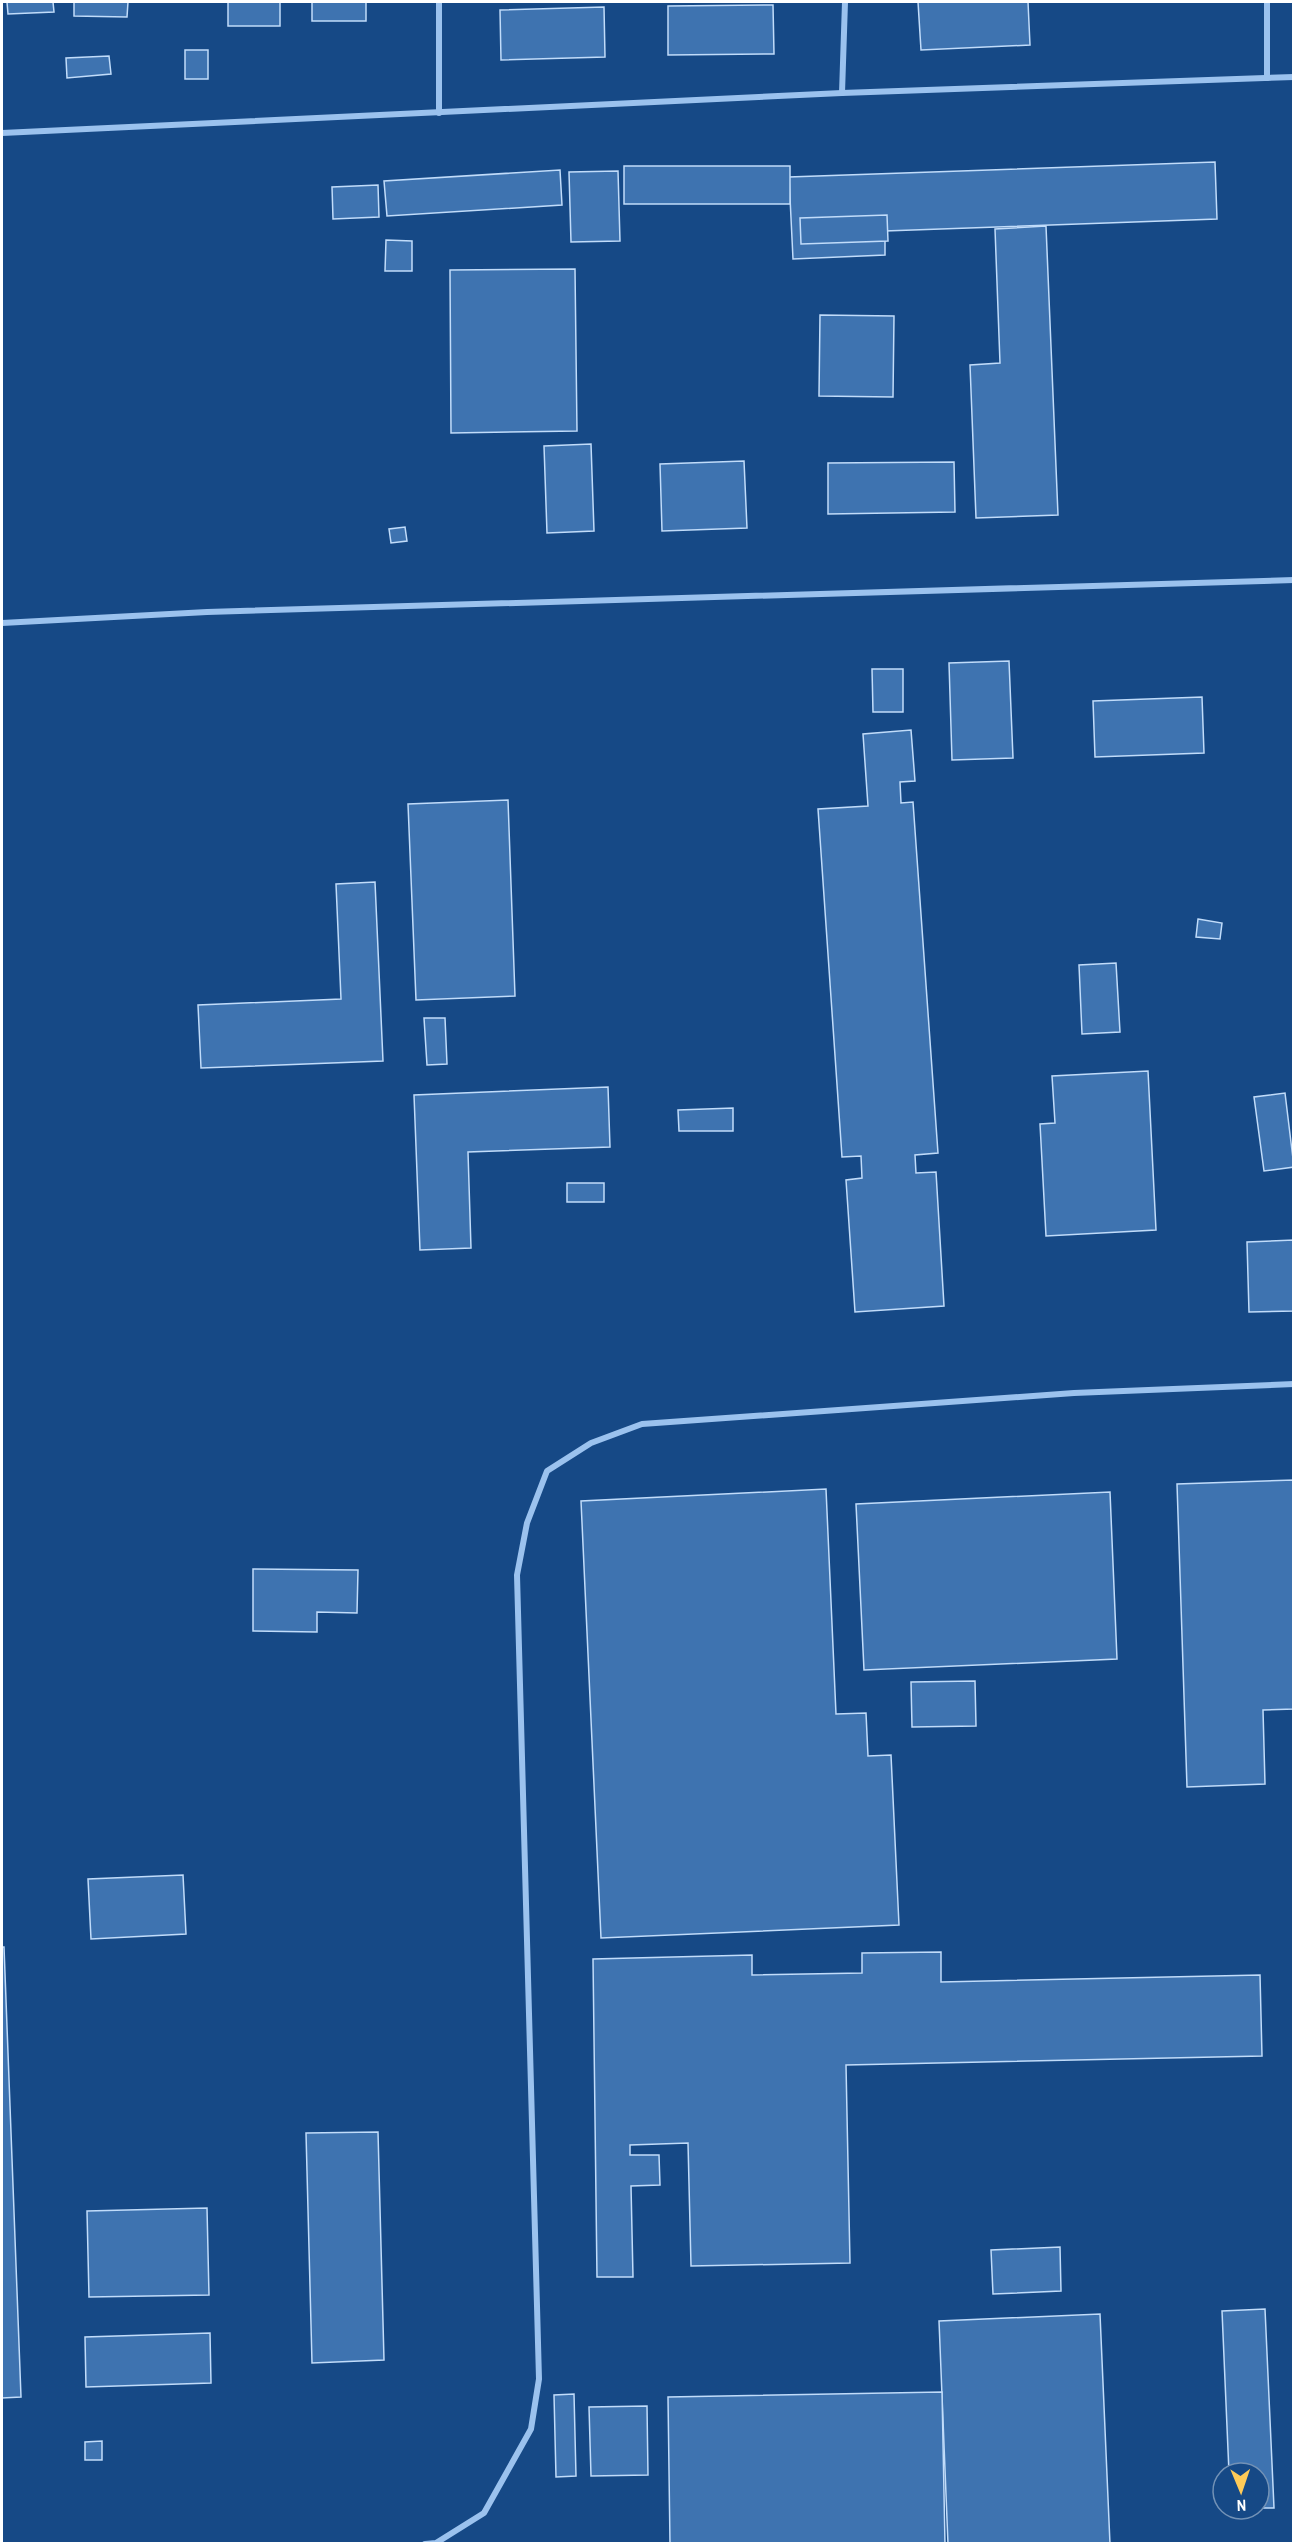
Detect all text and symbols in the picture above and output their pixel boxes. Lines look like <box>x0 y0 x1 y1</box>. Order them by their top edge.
north arrow <box>1211 2461 1271 2521</box>
text: N <box>1236 2495 1247 2517</box>

